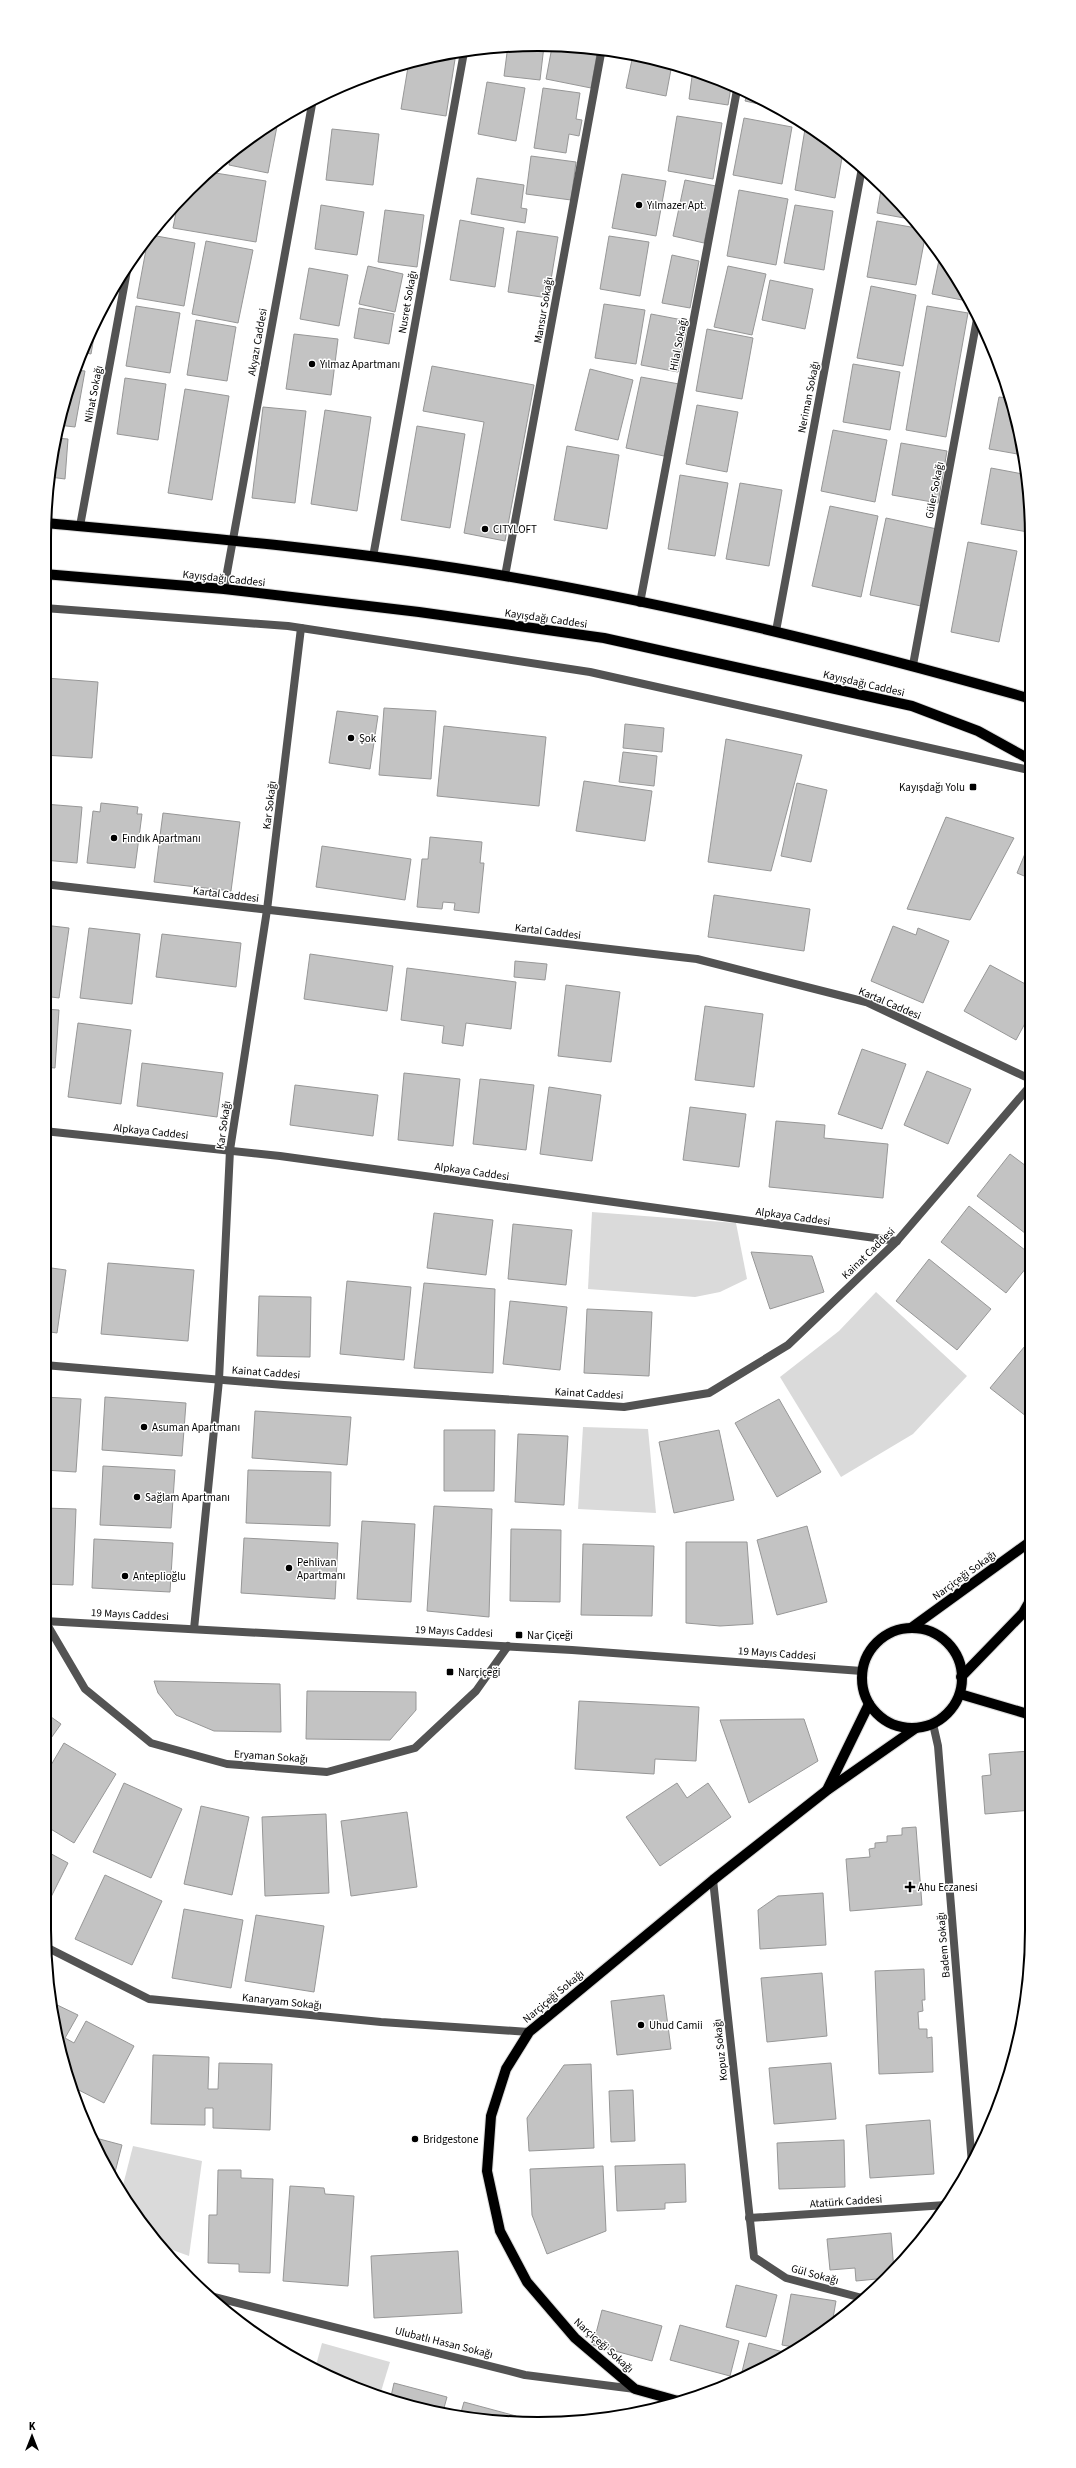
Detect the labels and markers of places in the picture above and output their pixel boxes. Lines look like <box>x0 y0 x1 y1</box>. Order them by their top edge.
place label: Yılmazer Apt. <box>646 198 707 213</box>
marker: Yılmazer Apt. <box>634 200 644 210</box>
place label: Yılmaz Apartmanı <box>319 357 400 372</box>
marker: Yılmaz Apartmanı <box>307 359 317 369</box>
place label: CITYLOFT <box>493 522 537 537</box>
marker: CITYLOFT <box>480 524 490 534</box>
place label: Şok <box>359 731 377 746</box>
marker: Şok <box>346 733 356 743</box>
place label: Kayışdağı Yolu <box>899 780 965 795</box>
marker: Kayışdağı Yolu <box>968 782 978 792</box>
place label: Fındık Apartmanı <box>122 831 201 846</box>
marker: Fındık Apartmanı <box>109 833 119 843</box>
place label: Asuman Apartmanı <box>152 1420 240 1435</box>
marker: Asuman Apartmanı <box>139 1422 149 1432</box>
place label: Sağlam Apartmanı <box>145 1490 230 1505</box>
marker: Sağlam Apartmanı <box>132 1492 142 1502</box>
place label: Pehlivan Apartmanı <box>297 1555 345 1583</box>
marker: Pehlivan Apartmanı <box>284 1563 294 1573</box>
place label: Anteplioğlu <box>133 1569 186 1584</box>
marker: Anteplioğlu <box>120 1571 130 1581</box>
place label: Nar Çiçeği <box>527 1628 573 1643</box>
marker: Nar Çiçeği <box>514 1630 524 1640</box>
place label: Narçiçeği <box>458 1665 500 1680</box>
marker: Narçiçeği <box>445 1667 455 1677</box>
place label: Ahu Eczanesi <box>918 1880 978 1895</box>
marker: Ahu Eczanesi <box>905 1882 915 1892</box>
place label: Uhud Camii <box>649 2018 703 2033</box>
marker: Uhud Camii <box>636 2020 646 2030</box>
place label: Bridgestone <box>423 2132 479 2147</box>
marker: Bridgestone <box>410 2134 420 2144</box>

